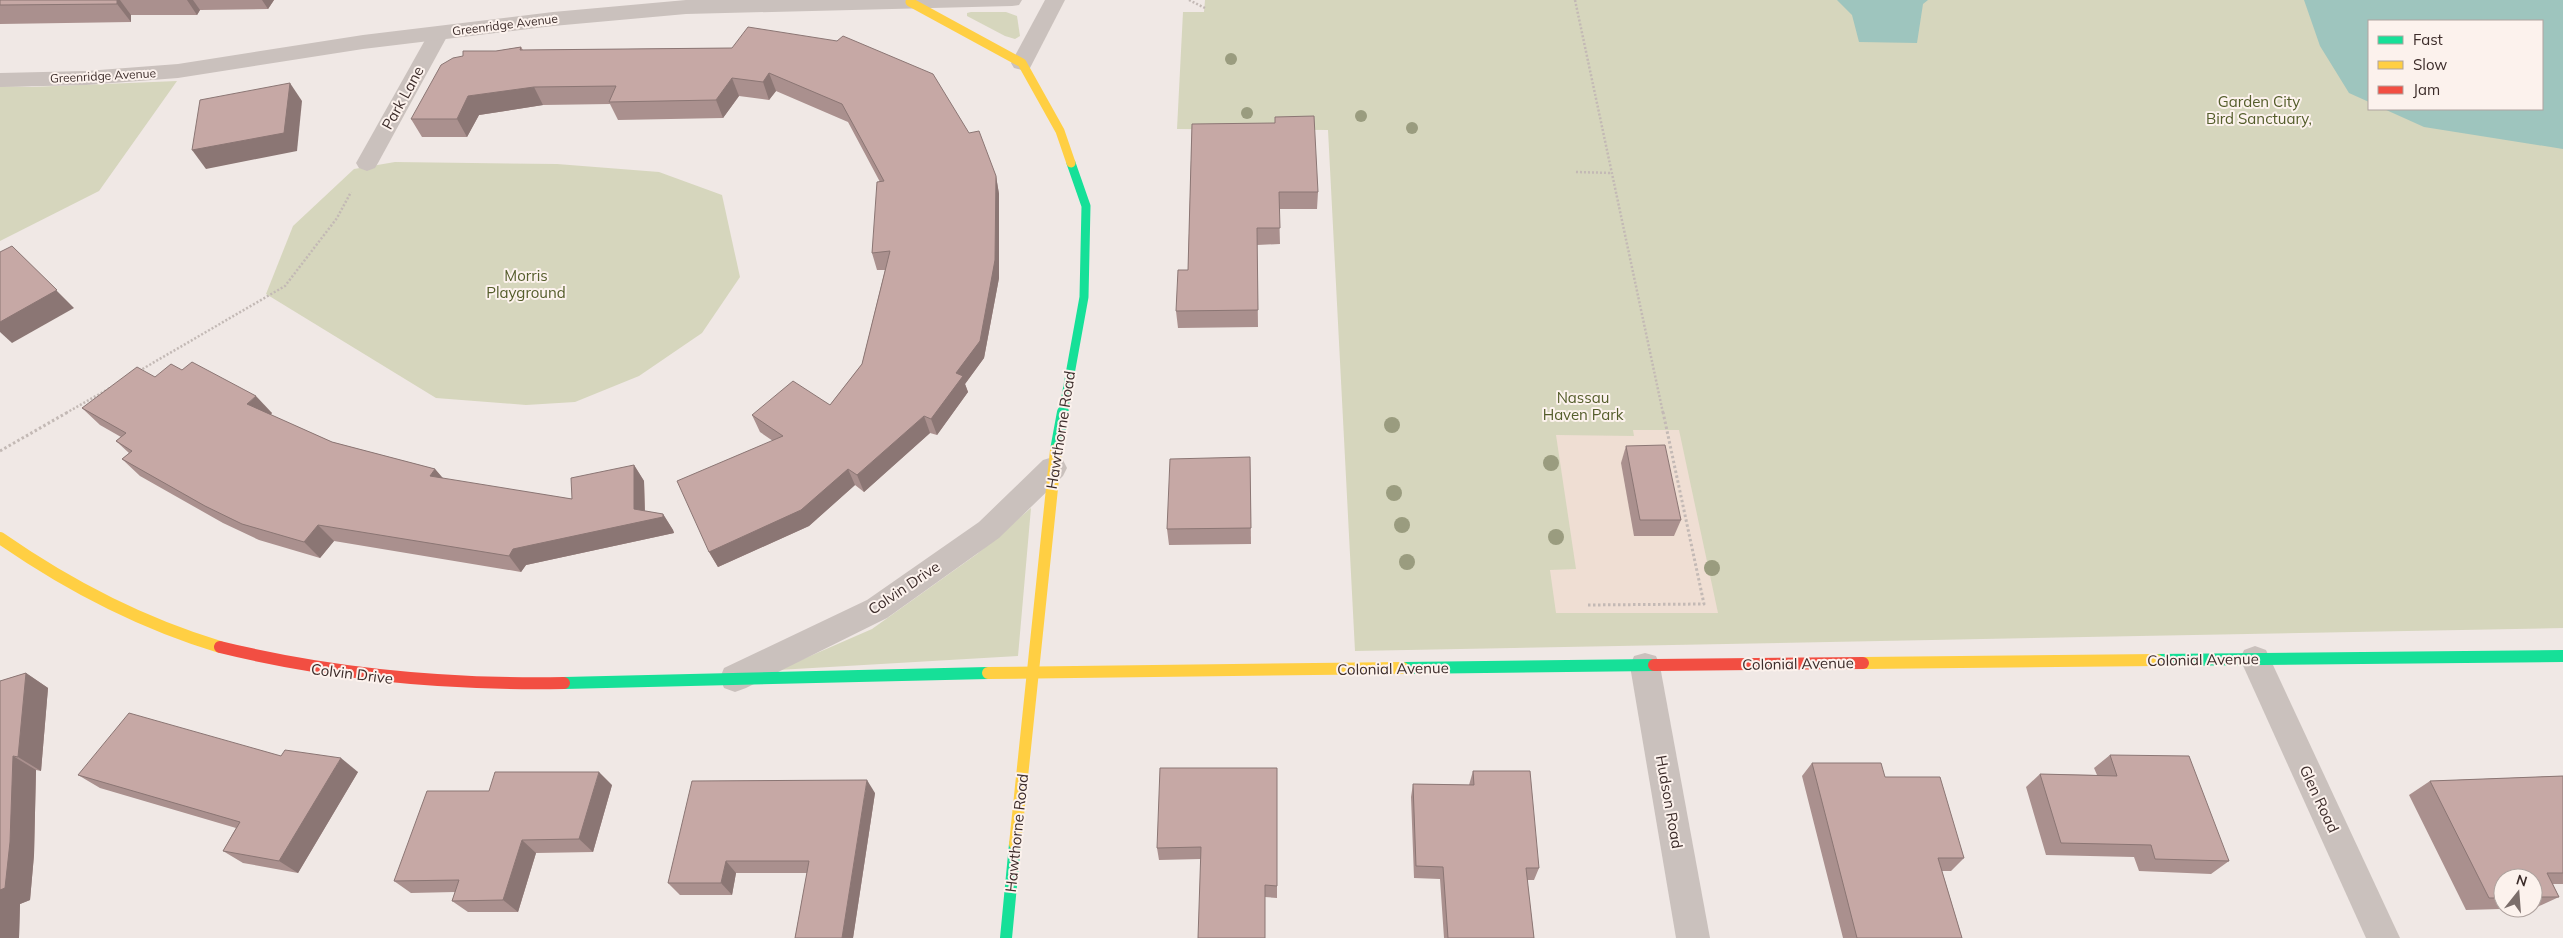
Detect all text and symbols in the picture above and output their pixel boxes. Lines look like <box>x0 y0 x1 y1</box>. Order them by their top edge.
street label: Greenridge Avenue <box>451 11 559 38</box>
legend <box>2368 20 2543 110</box>
text: Fast <box>2413 30 2443 49</box>
text: Slow <box>2413 55 2447 74</box>
street label: Park Lane <box>377 63 428 133</box>
street label: Greenridge Avenue <box>50 65 156 86</box>
text: Jam <box>2413 80 2440 99</box>
park label: Garden City Bird Sanctuary, <box>2206 92 2312 128</box>
park label: Morris Playground <box>486 266 566 302</box>
street label: Hawthorne Road <box>1042 370 1079 490</box>
park label: Nassau Haven Park <box>1543 388 1624 424</box>
street label: Colvin Drive <box>864 557 943 618</box>
street label: Colonial Avenue <box>2147 649 2259 670</box>
street label: Colonial Avenue <box>1742 653 1854 674</box>
street label: Colonial Avenue <box>1337 658 1449 679</box>
street label: Colvin Drive <box>310 659 394 688</box>
street label: Hudson Road <box>1652 754 1687 850</box>
street label: Glen Road <box>2296 762 2343 836</box>
street label: Hawthorne Road <box>1001 773 1032 893</box>
north arrow <box>2493 868 2543 918</box>
text: N <box>2514 870 2529 891</box>

